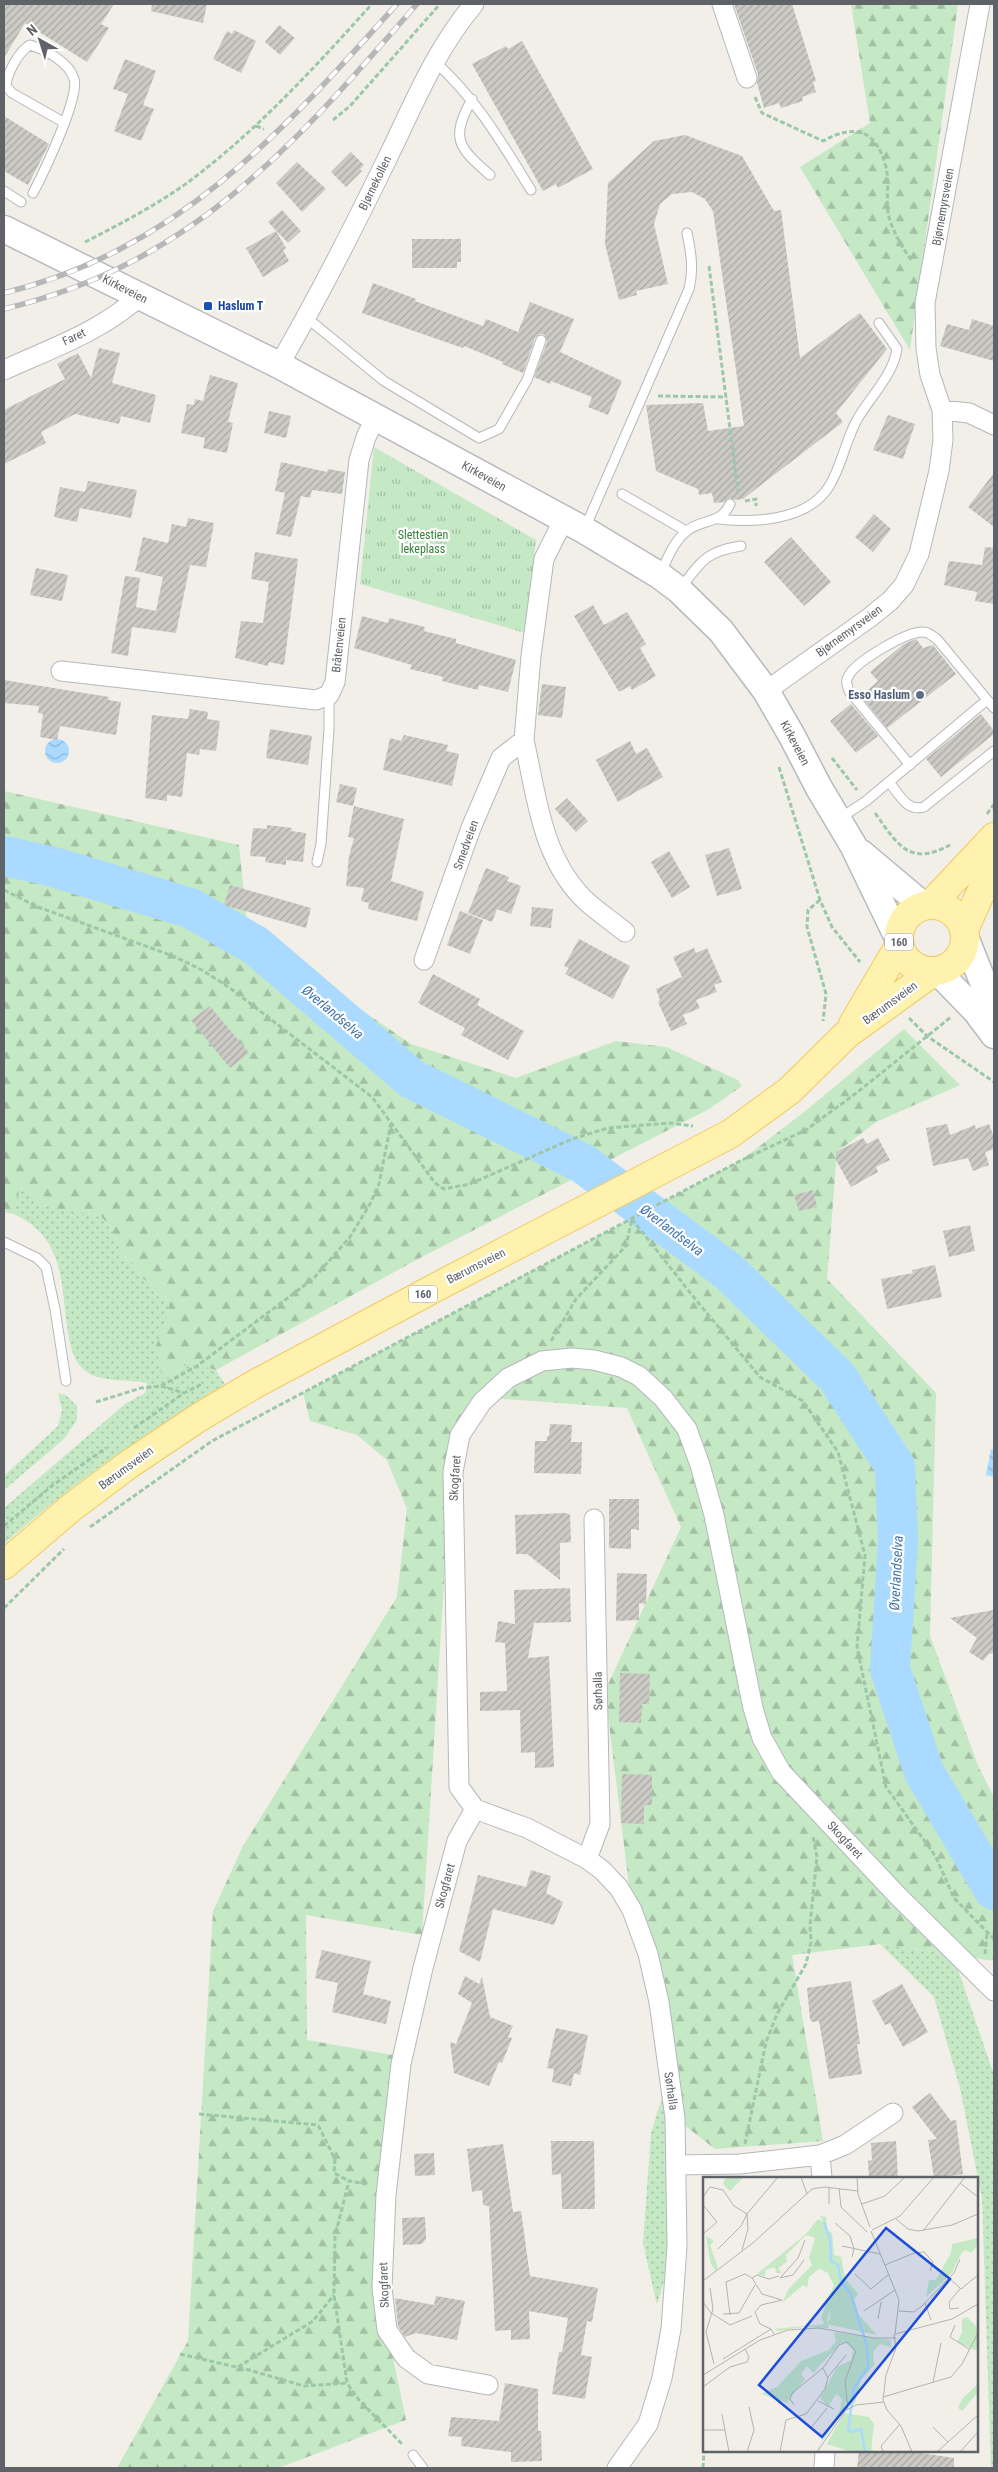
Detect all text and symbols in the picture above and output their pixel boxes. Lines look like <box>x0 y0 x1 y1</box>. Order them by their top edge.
north arrow <box>15 15 65 65</box>
text: N <box>23 21 40 39</box>
street label: Bjørnekollen <box>356 153 394 212</box>
street label: Bjørnemyrsveien <box>929 167 957 247</box>
street label: Kirkeveien <box>100 272 150 306</box>
place label: Haslum T <box>218 299 264 313</box>
marker: Haslum T <box>202 300 214 312</box>
street label: Faret <box>60 325 88 348</box>
street label: Kirkeveien <box>459 458 509 494</box>
park label: Slettestien lekeplass <box>398 528 448 556</box>
street label: Bjørnemyrsveien <box>813 602 885 660</box>
street label: Bråtenveien <box>329 616 349 673</box>
place label: Esso Haslum <box>848 688 910 702</box>
marker: Esso Haslum <box>914 689 926 701</box>
street label: Kirkeveien <box>777 718 813 768</box>
street label: Smedveien <box>451 818 481 872</box>
road number: 160 <box>885 934 913 950</box>
street label: Bærumsveien <box>860 978 920 1028</box>
water label: Øverlandselva <box>299 982 367 1042</box>
water label: Øverlandselva <box>637 1201 707 1259</box>
street label: Bærumsveien <box>444 1245 508 1287</box>
road number: 160 <box>409 1286 437 1302</box>
street label: Bærumsveien <box>96 1443 156 1493</box>
street label: Skogfaret <box>446 1454 464 1501</box>
water label: Øverlandselva <box>886 1535 906 1611</box>
street label: Sørhalla <box>591 1671 605 1710</box>
street label: Skogfaret <box>824 1818 866 1862</box>
street label: Skogfaret <box>432 1862 458 1910</box>
street label: Sørhalla <box>661 2071 681 2111</box>
inset map <box>703 2177 978 2452</box>
street label: Skogfaret <box>376 2261 392 2308</box>

